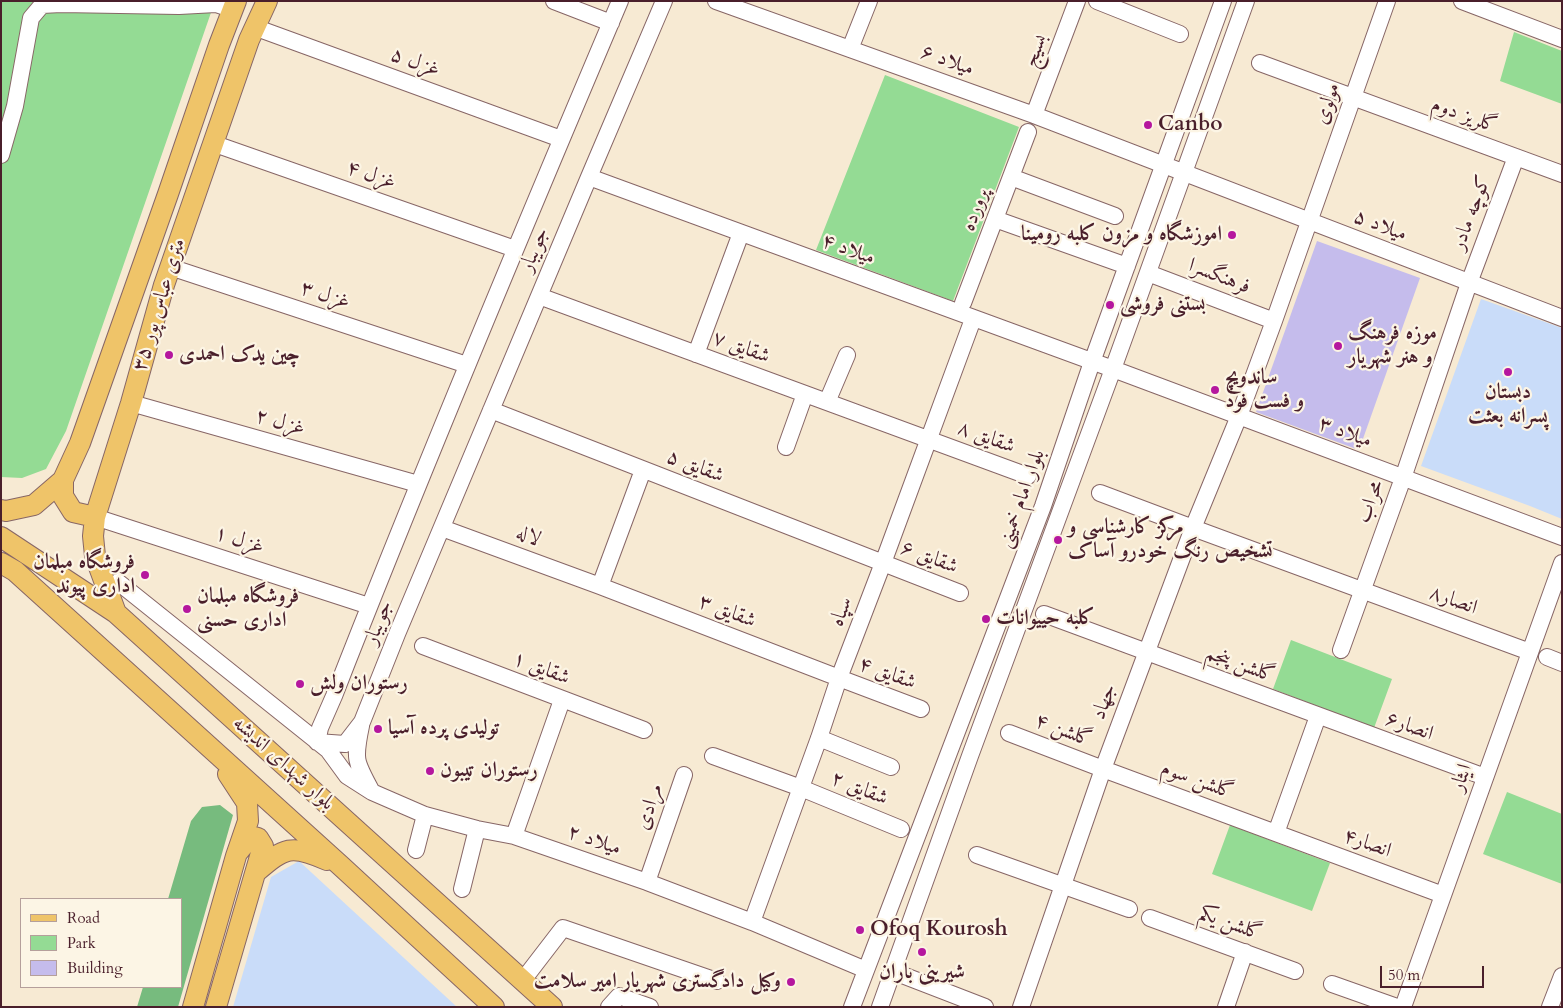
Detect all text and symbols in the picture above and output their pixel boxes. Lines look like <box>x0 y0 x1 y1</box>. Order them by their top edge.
street label: بسیج <box>1018 31 1054 71</box>
street label: میلاد ۶ <box>917 40 977 82</box>
street label: غزل ۵ <box>387 43 443 83</box>
street label: مولوی <box>1309 80 1347 128</box>
street label: گلریز دوم <box>1428 92 1500 140</box>
place label: Canbo <box>1158 112 1223 138</box>
marker: Canbo <box>1142 119 1154 131</box>
street label: غزل ۴ <box>343 156 399 196</box>
street label: کوچه مادر <box>1446 172 1498 254</box>
street label: پرورده <box>956 185 996 235</box>
street label: میلاد ۵ <box>1350 204 1410 248</box>
place label: اموزشگاه و مزون کلبه رومینا <box>1021 222 1222 248</box>
street label: جویبار <box>514 224 556 276</box>
street label: میلاد ۴ <box>818 229 878 271</box>
marker: اموزشگاه و مزون کلبه رومینا <box>1226 229 1238 241</box>
street label: ۳۵ متری عباس پور <box>128 236 192 374</box>
street label: فرهنگسرا <box>1184 254 1254 300</box>
street label: غزل ۳ <box>297 276 353 316</box>
place label: بستنی فروشی <box>1120 292 1205 318</box>
marker: بستنی فروشی <box>1104 299 1116 311</box>
place label: موزه فرهنگ و هنر شهریار <box>1348 321 1437 371</box>
street label: شقایق ۷ <box>709 326 773 370</box>
marker: موزه فرهنگ و هنر شهریار <box>1332 340 1344 352</box>
place label: چین یدک احمدی <box>179 342 300 368</box>
marker: چین یدک احمدی <box>163 349 175 361</box>
place label: ساندویچ و فست فود <box>1225 365 1304 415</box>
marker: دبستان پسرانه بعثت <box>1502 366 1514 378</box>
place label: دبستان پسرانه بعثت <box>1468 380 1548 430</box>
marker: ساندویچ و فست فود <box>1209 384 1221 396</box>
street label: غزل ۲ <box>252 404 308 442</box>
street label: میلاد ۳ <box>1315 412 1375 454</box>
street label: شقایق ۸ <box>954 416 1018 460</box>
street label: شقایق ۵ <box>663 445 727 489</box>
street label: بلوار امام خمینی <box>993 446 1051 552</box>
street label: محراب <box>1352 477 1390 527</box>
place label: مرکز کارشناسی و تشخیص رنگ خودرو آساک <box>1068 515 1272 565</box>
street label: غزل ۱ <box>211 521 267 561</box>
street label: لاله <box>512 521 544 553</box>
marker: مرکز کارشناسی و تشخیص رنگ خودرو آساک <box>1052 534 1064 546</box>
street label: شقایق ۶ <box>897 536 961 580</box>
place label: فروشگاه مبلمان اداری پیوند <box>33 550 135 600</box>
marker: فروشگاه مبلمان اداری پیوند <box>139 569 151 581</box>
street label: انصار۸ <box>1426 581 1480 621</box>
place label: فروشگاه مبلمان اداری حسنی <box>197 584 299 634</box>
street label: شقایق ۳ <box>695 590 759 634</box>
street label: سپاه <box>825 594 859 630</box>
street label: جویبار <box>359 597 399 649</box>
marker: فروشگاه مبلمان اداری حسنی <box>181 603 193 615</box>
place label: کلبه حییوانات <box>996 606 1095 632</box>
marker: کلبه حییوانات <box>980 613 992 625</box>
street label: گلشن پنجم <box>1202 641 1278 689</box>
street label: شقایق ۱ <box>509 647 573 691</box>
street label: شقایق ۴ <box>855 652 919 696</box>
place label: رستوران ولش <box>310 671 408 697</box>
marker: رستوران ولش <box>294 678 306 690</box>
street label: جهاد <box>1087 681 1123 723</box>
street label: انصار۶ <box>1382 707 1436 747</box>
street label: گلشن ۴ <box>1031 709 1095 753</box>
street label: بلوار شهدای اندیشه <box>227 712 339 816</box>
place label: تولیدی پرده آسیا <box>388 716 499 742</box>
marker: تولیدی پرده آسیا <box>372 723 384 735</box>
street label: گلشن سوم <box>1157 756 1237 806</box>
place label: رستوران تیبون <box>440 758 538 784</box>
street label: ایثار <box>1445 761 1479 795</box>
marker: رستوران تیبون <box>424 765 436 777</box>
street label: شقایق ۲ <box>827 766 891 812</box>
street label: مرادی <box>630 781 670 833</box>
street label: میلاد ۲ <box>564 820 624 862</box>
street label: انصار۴ <box>1340 824 1394 864</box>
legend <box>20 898 182 988</box>
street label: گلشن یکم <box>1195 901 1265 947</box>
text: Road <box>67 908 100 928</box>
place label: Ofoq Kourosh <box>870 917 1008 943</box>
marker: Ofoq Kourosh <box>854 924 866 936</box>
text: Park <box>67 933 96 953</box>
marker: شیرینی باران <box>916 946 928 958</box>
scale bar <box>1383 956 1487 988</box>
text: Building <box>67 958 123 978</box>
place label: شیرینی باران <box>879 960 965 986</box>
text: 50 m <box>1388 965 1420 985</box>
place label: وکیل دادگستری شهریار امیر سلامت <box>534 969 781 995</box>
marker: وکیل دادگستری شهریار امیر سلامت <box>785 976 797 988</box>

